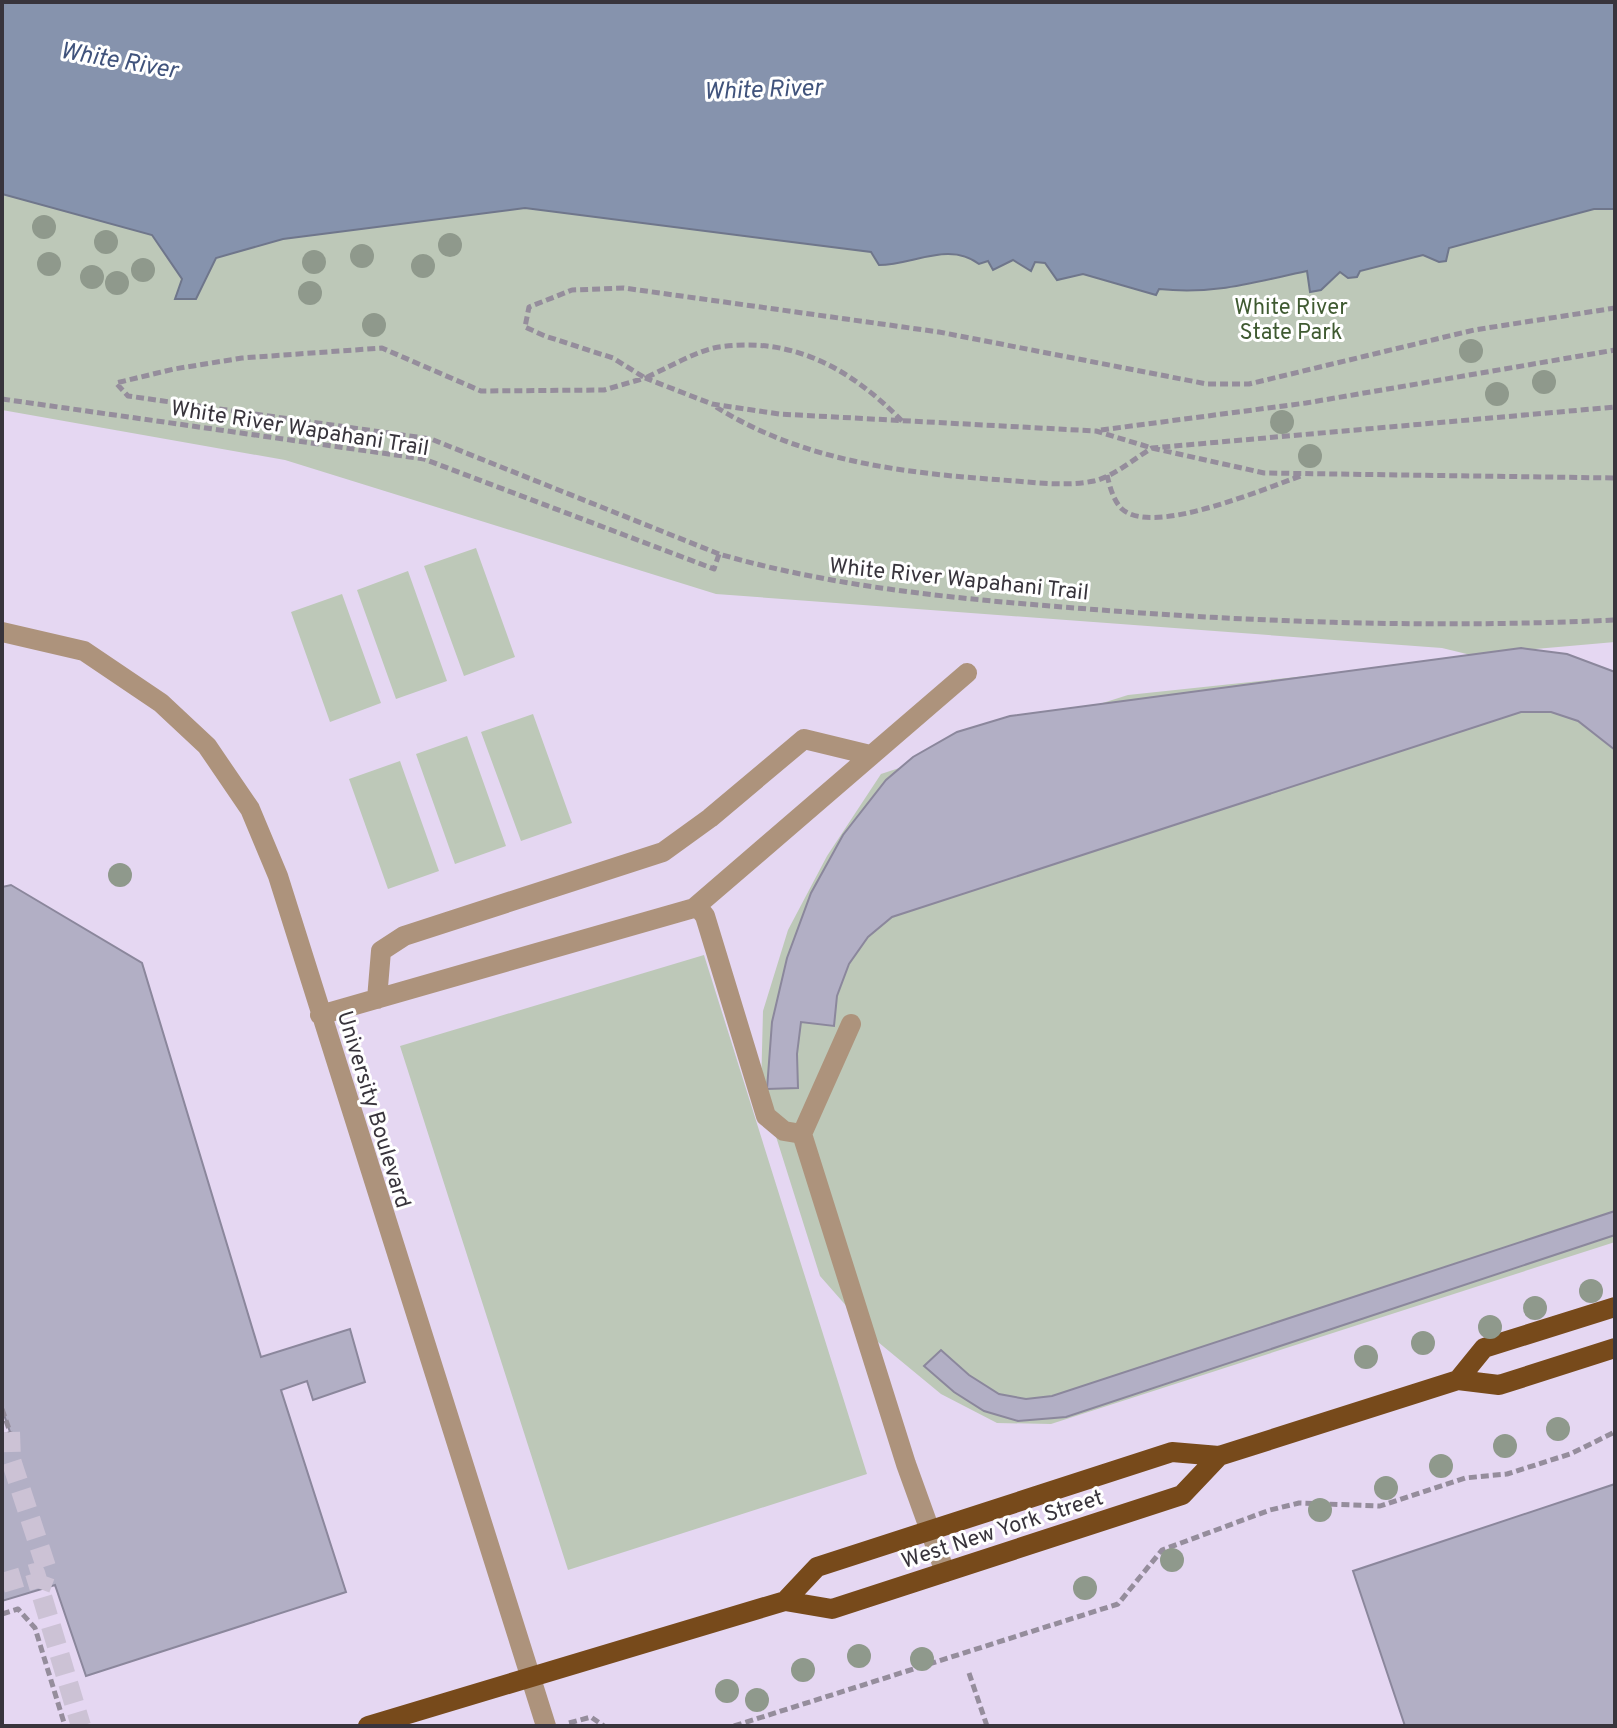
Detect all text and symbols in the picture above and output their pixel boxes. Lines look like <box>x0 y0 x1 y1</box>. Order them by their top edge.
water label: White River <box>58 37 182 87</box>
water label: White River <box>703 74 825 108</box>
park label: White River State Park <box>1234 295 1348 347</box>
street label: White River Wapahani Trail <box>169 396 431 463</box>
street label: White River Wapahani Trail <box>828 553 1090 608</box>
street label: University Boulevard <box>330 1008 415 1212</box>
street label: West New York Street <box>898 1485 1107 1576</box>

